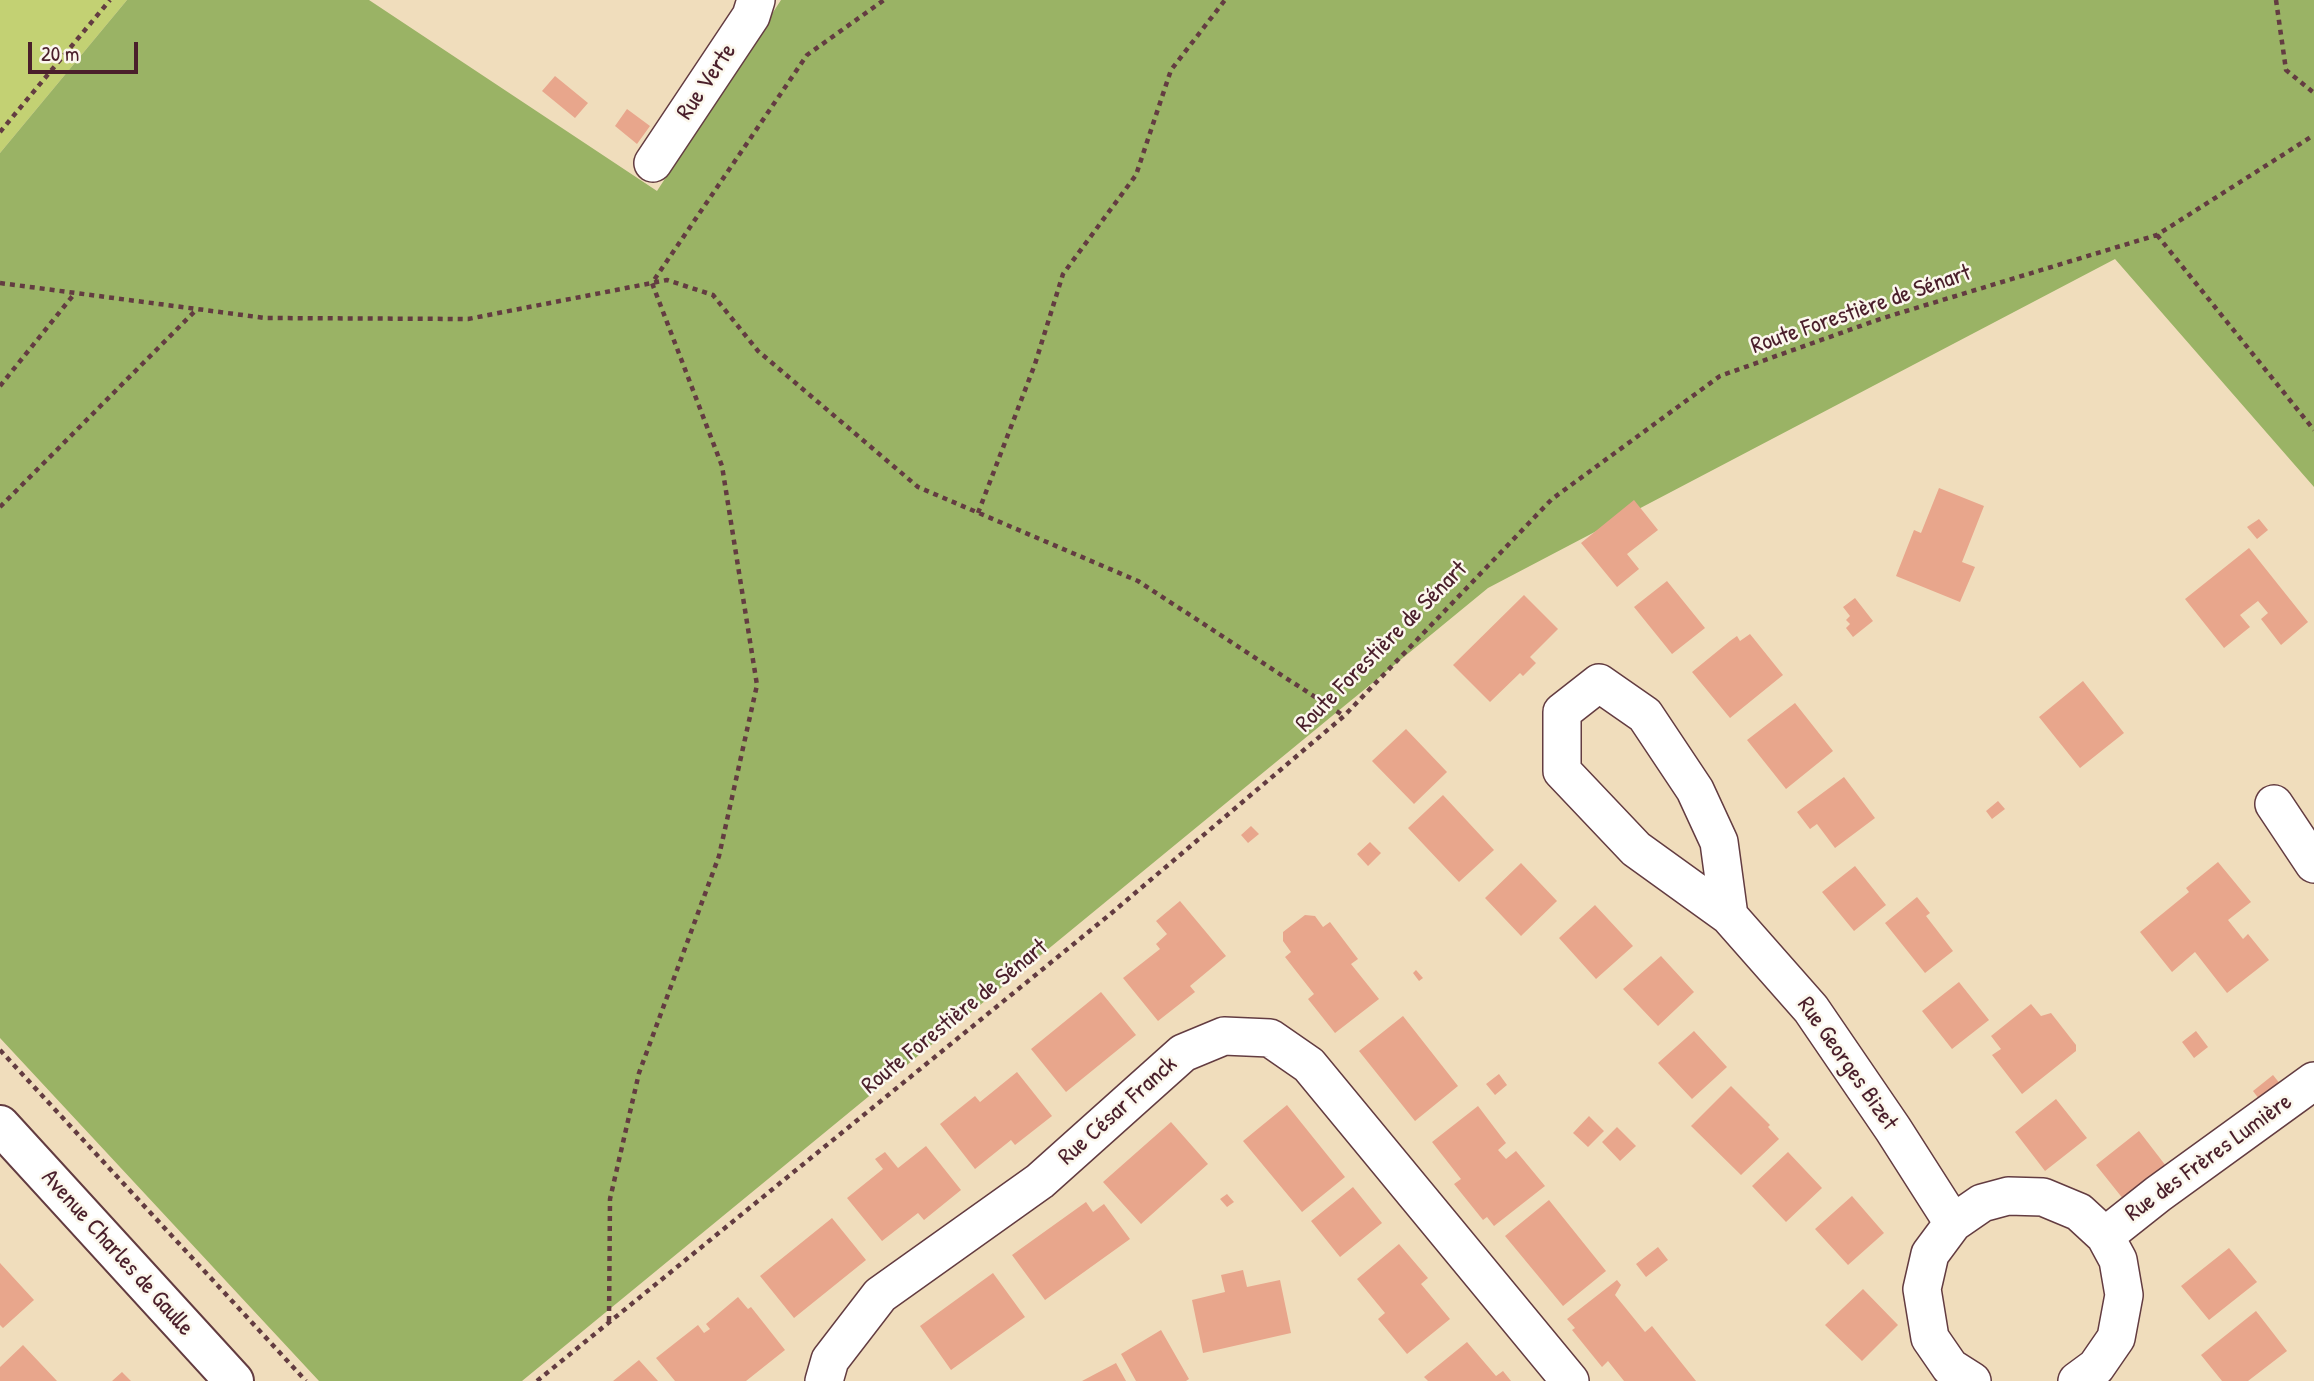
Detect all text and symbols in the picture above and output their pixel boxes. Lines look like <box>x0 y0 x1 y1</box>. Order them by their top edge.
scale bar <box>32 28 142 72</box>
street label: Rue Verte <box>671 38 743 126</box>
text: 20 m <box>41 39 79 68</box>
street label: Route Forestière de Sénart <box>1747 259 1975 361</box>
street label: Route Forestière de Sénart <box>1290 555 1474 739</box>
street label: Route Forestière de Sénart <box>856 933 1054 1101</box>
street label: Rue Georges Bizet <box>1790 992 1904 1136</box>
street label: Rue César Franck <box>1053 1050 1183 1172</box>
street label: Rue des Frères Lumière <box>2120 1088 2298 1228</box>
street label: Avenue Charles de Gaulle <box>35 1164 199 1342</box>

